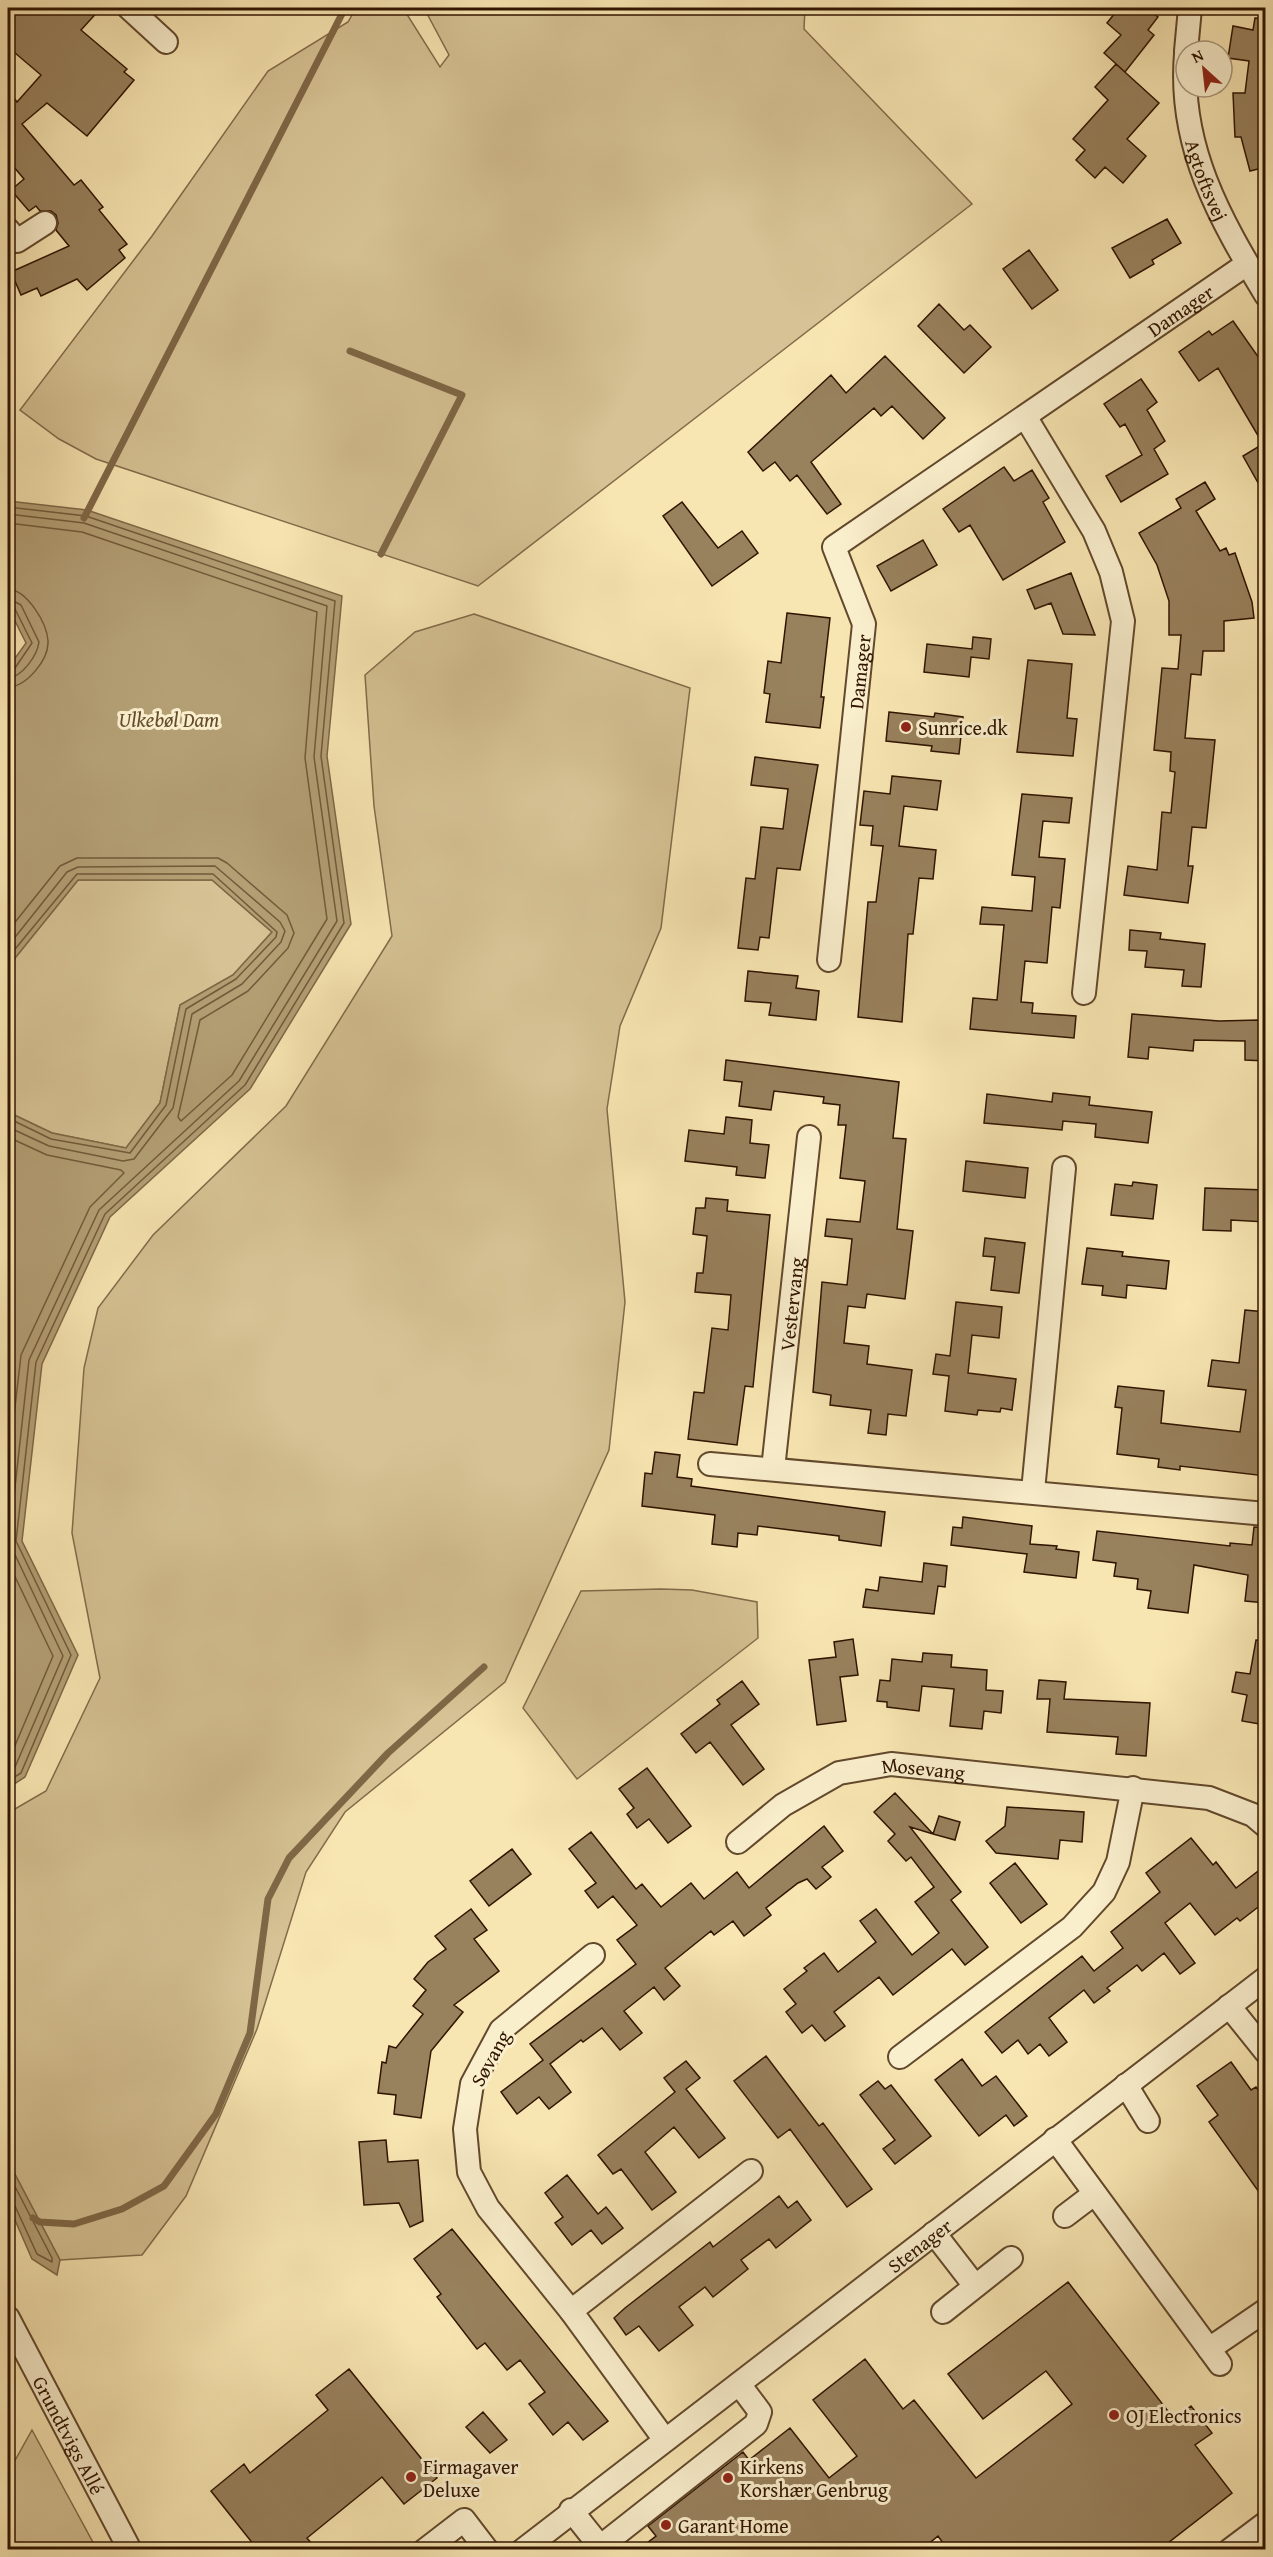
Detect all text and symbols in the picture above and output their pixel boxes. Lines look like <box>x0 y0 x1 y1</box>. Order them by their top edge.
north arrow <box>1174 39 1234 99</box>
text: N <box>1187 42 1208 69</box>
street label: Agtoftsvej <box>1179 136 1236 226</box>
street label: Damager <box>1141 277 1219 343</box>
street label: Damager <box>841 633 877 710</box>
water label: Ulkebøl Dam <box>118 704 220 735</box>
place label: Sunrice.dk <box>918 713 1008 742</box>
marker: Sunrice.dk <box>899 720 913 734</box>
street label: Vestervang <box>771 1256 810 1352</box>
street label: Mosevang <box>879 1749 967 1786</box>
street label: Søvang <box>463 2025 517 2091</box>
street label: Stenager <box>881 2211 958 2279</box>
street label: Grundtvigs Allé <box>26 2370 113 2499</box>
place label: OJ Electronics <box>1126 2401 1242 2430</box>
marker: OJ Electronics <box>1107 2408 1121 2422</box>
place label: Firmagaver Deluxe <box>423 2452 519 2504</box>
place label: Kirkens Korshær Genbrug <box>740 2452 888 2504</box>
marker: Firmagaver Deluxe <box>404 2470 418 2484</box>
marker: Kirkens Korshær Genbrug <box>721 2471 735 2485</box>
place label: Garant Home <box>678 2511 789 2540</box>
marker: Garant Home <box>659 2518 673 2532</box>

